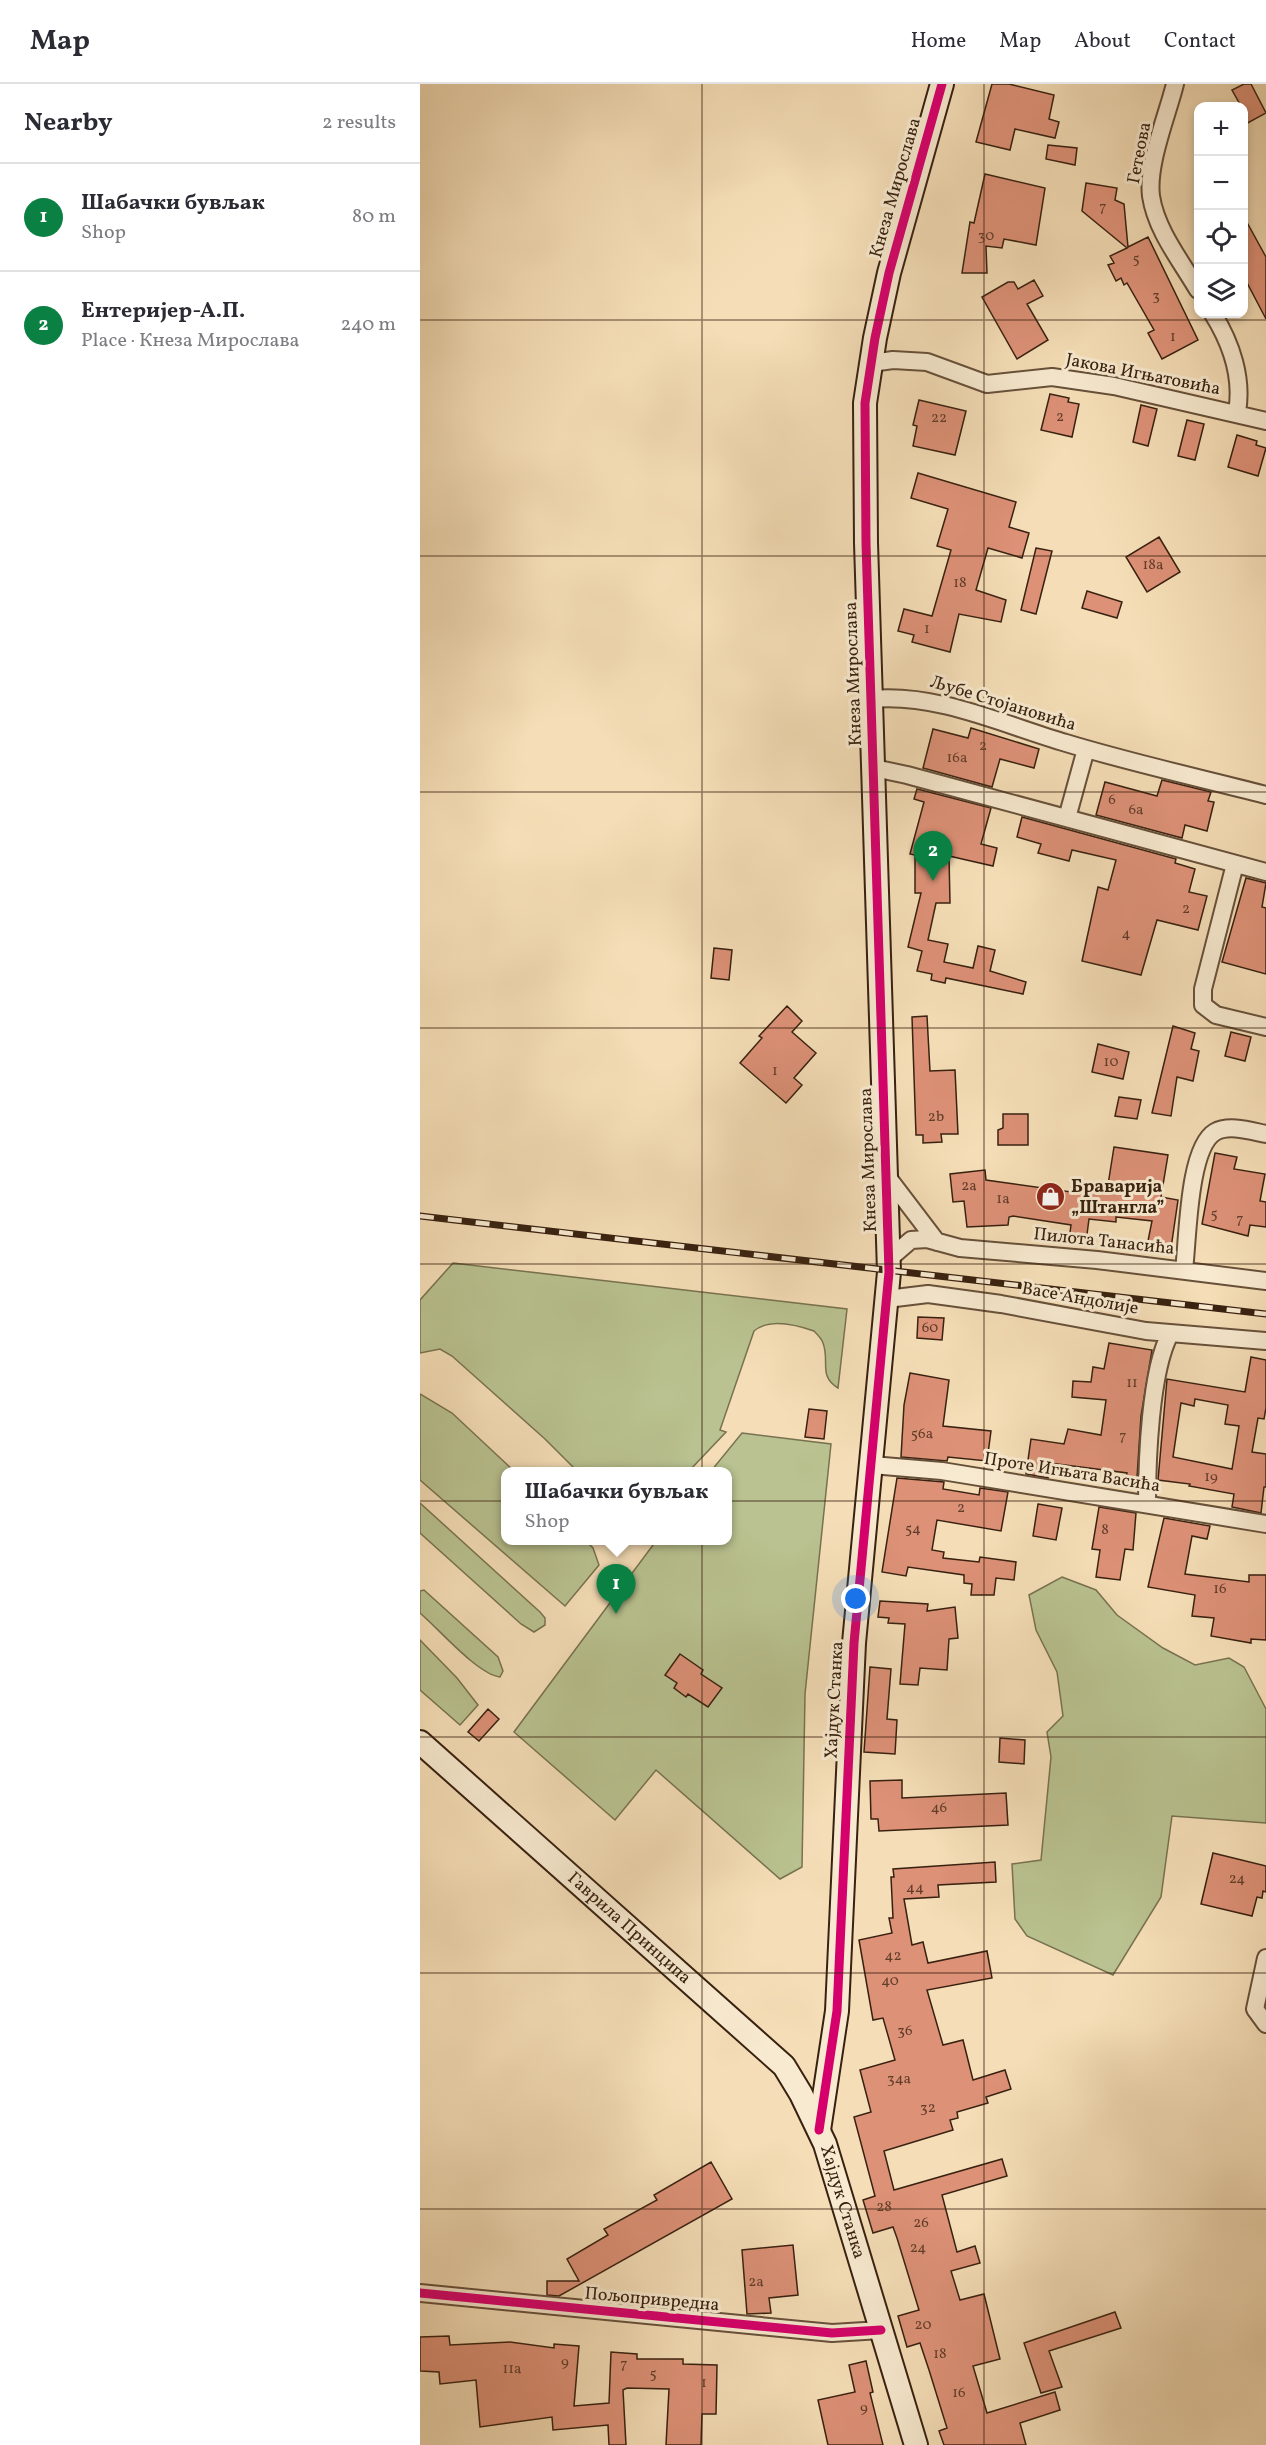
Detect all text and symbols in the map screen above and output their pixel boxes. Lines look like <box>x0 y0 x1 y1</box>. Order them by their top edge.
text: Map <box>30 22 90 61</box>
text: Home <box>911 27 966 56</box>
text: Map <box>999 27 1041 56</box>
text: About <box>1074 27 1131 56</box>
text: Contact <box>1164 27 1236 56</box>
map controls <box>1194 102 1248 318</box>
button: + <box>1194 102 1248 156</box>
text: Nearby <box>24 105 113 141</box>
text: 2 results <box>322 109 396 137</box>
street label: Кнеза Мирослава <box>864 115 928 261</box>
street label: Гетеова <box>1122 120 1158 186</box>
button: − <box>1194 156 1248 210</box>
text: Шабачки бувљак <box>81 188 265 219</box>
house number: 7 <box>1099 197 1107 218</box>
text: 1 <box>39 203 48 231</box>
text: 80 m <box>352 203 396 231</box>
button: locate <box>1194 210 1248 264</box>
text: Shop <box>81 219 126 247</box>
house number: 30 <box>978 226 994 247</box>
house number: 5 <box>1132 249 1140 270</box>
button: layers <box>1194 264 1248 318</box>
house number: 3 <box>1152 286 1160 307</box>
text: Ентеријер-А.П. <box>81 296 245 327</box>
text: 2 <box>38 311 49 339</box>
text: 240 m <box>341 311 396 339</box>
text: Place · Кнеза Мирослава <box>81 327 300 355</box>
house number: 1 <box>1170 327 1176 348</box>
street label: Јакова Игњатовића <box>1063 348 1223 402</box>
house number: 2 <box>1056 407 1064 428</box>
house number: 22 <box>931 408 947 429</box>
house number: 18a <box>1143 555 1163 576</box>
house number: 18 <box>953 573 967 594</box>
street label: Кнеза Мирослава <box>839 601 869 747</box>
house number: 1 <box>924 619 930 640</box>
street label: Љубе Стојановића <box>927 670 1079 738</box>
house number: 2 <box>979 736 987 757</box>
house number: 16a <box>947 748 967 769</box>
house number: 6 <box>1108 790 1116 811</box>
house number: 6a <box>1128 800 1144 821</box>
pin: 2 <box>914 832 952 881</box>
house number: 2 <box>1182 899 1190 920</box>
house number: 4 <box>1122 924 1131 945</box>
house number: 10 <box>1104 1052 1118 1073</box>
house number: 1 <box>772 1061 778 1082</box>
street label: Кнеза Мирослава <box>854 1087 884 1233</box>
house number: 2b <box>928 1107 944 1128</box>
place label: Браварија „Штангла” <box>1071 1175 1164 1221</box>
house number: 2a <box>961 1176 977 1197</box>
shop icon: Браварија „Штангла” <box>1034 1181 1066 1213</box>
house number: 1a <box>996 1189 1010 1210</box>
house number: 5 <box>1210 1204 1218 1225</box>
house number: 7 <box>1236 1209 1244 1230</box>
street label: Пилота Танасића <box>1032 1222 1176 1262</box>
street label: Васе Андолије <box>1020 1276 1140 1322</box>
house number: 60 <box>922 1318 938 1339</box>
house number: 11 <box>1126 1373 1138 1394</box>
house number: 56a <box>911 1424 933 1445</box>
house number: 7 <box>1119 1426 1127 1447</box>
street label: Проте Игњата Васића <box>982 1447 1162 1499</box>
popup <box>501 1467 732 1545</box>
house number: 19 <box>1204 1467 1218 1488</box>
text: Шабачки бувљак <box>525 1477 708 1508</box>
house number: 2 <box>957 1498 965 1519</box>
text: Shop <box>525 1508 570 1536</box>
house number: 54 <box>905 1519 921 1540</box>
house number: 8 <box>1101 1520 1109 1541</box>
pin: 1 <box>596 1564 636 1614</box>
house number: 16 <box>1213 1579 1227 1600</box>
your location <box>841 1584 870 1613</box>
street label: Хајдук Станка <box>819 1641 851 1759</box>
house number: 46 <box>931 1798 947 1819</box>
street label: Гаврила Принципа <box>562 1866 697 1990</box>
house number: 24 <box>1229 1869 1245 1890</box>
house number: 44 <box>906 1878 924 1899</box>
house number: 42 <box>884 1946 902 1967</box>
house number: 40 <box>881 1971 899 1992</box>
house number: 36 <box>897 2021 913 2042</box>
house number: 34a <box>887 2069 911 2090</box>
house number: 32 <box>920 2098 936 2119</box>
street label: Хајдук Станка <box>813 2142 872 2262</box>
house number: 28 <box>876 2197 892 2218</box>
house number: 26 <box>913 2213 929 2234</box>
house number: 24 <box>910 2238 926 2259</box>
house number: 2a <box>748 2272 764 2293</box>
street label: Пољопривредна <box>584 2282 720 2318</box>
house number: 20 <box>915 2315 931 2336</box>
house number: 18 <box>933 2344 947 2365</box>
house number: 9 <box>561 2352 569 2373</box>
house number: 7 <box>620 2354 628 2375</box>
house number: 11a <box>502 2359 522 2380</box>
house number: 5 <box>649 2364 657 2385</box>
house number: 1 <box>701 2373 707 2394</box>
house number: 16 <box>952 2383 966 2404</box>
house number: 9 <box>860 2398 868 2419</box>

